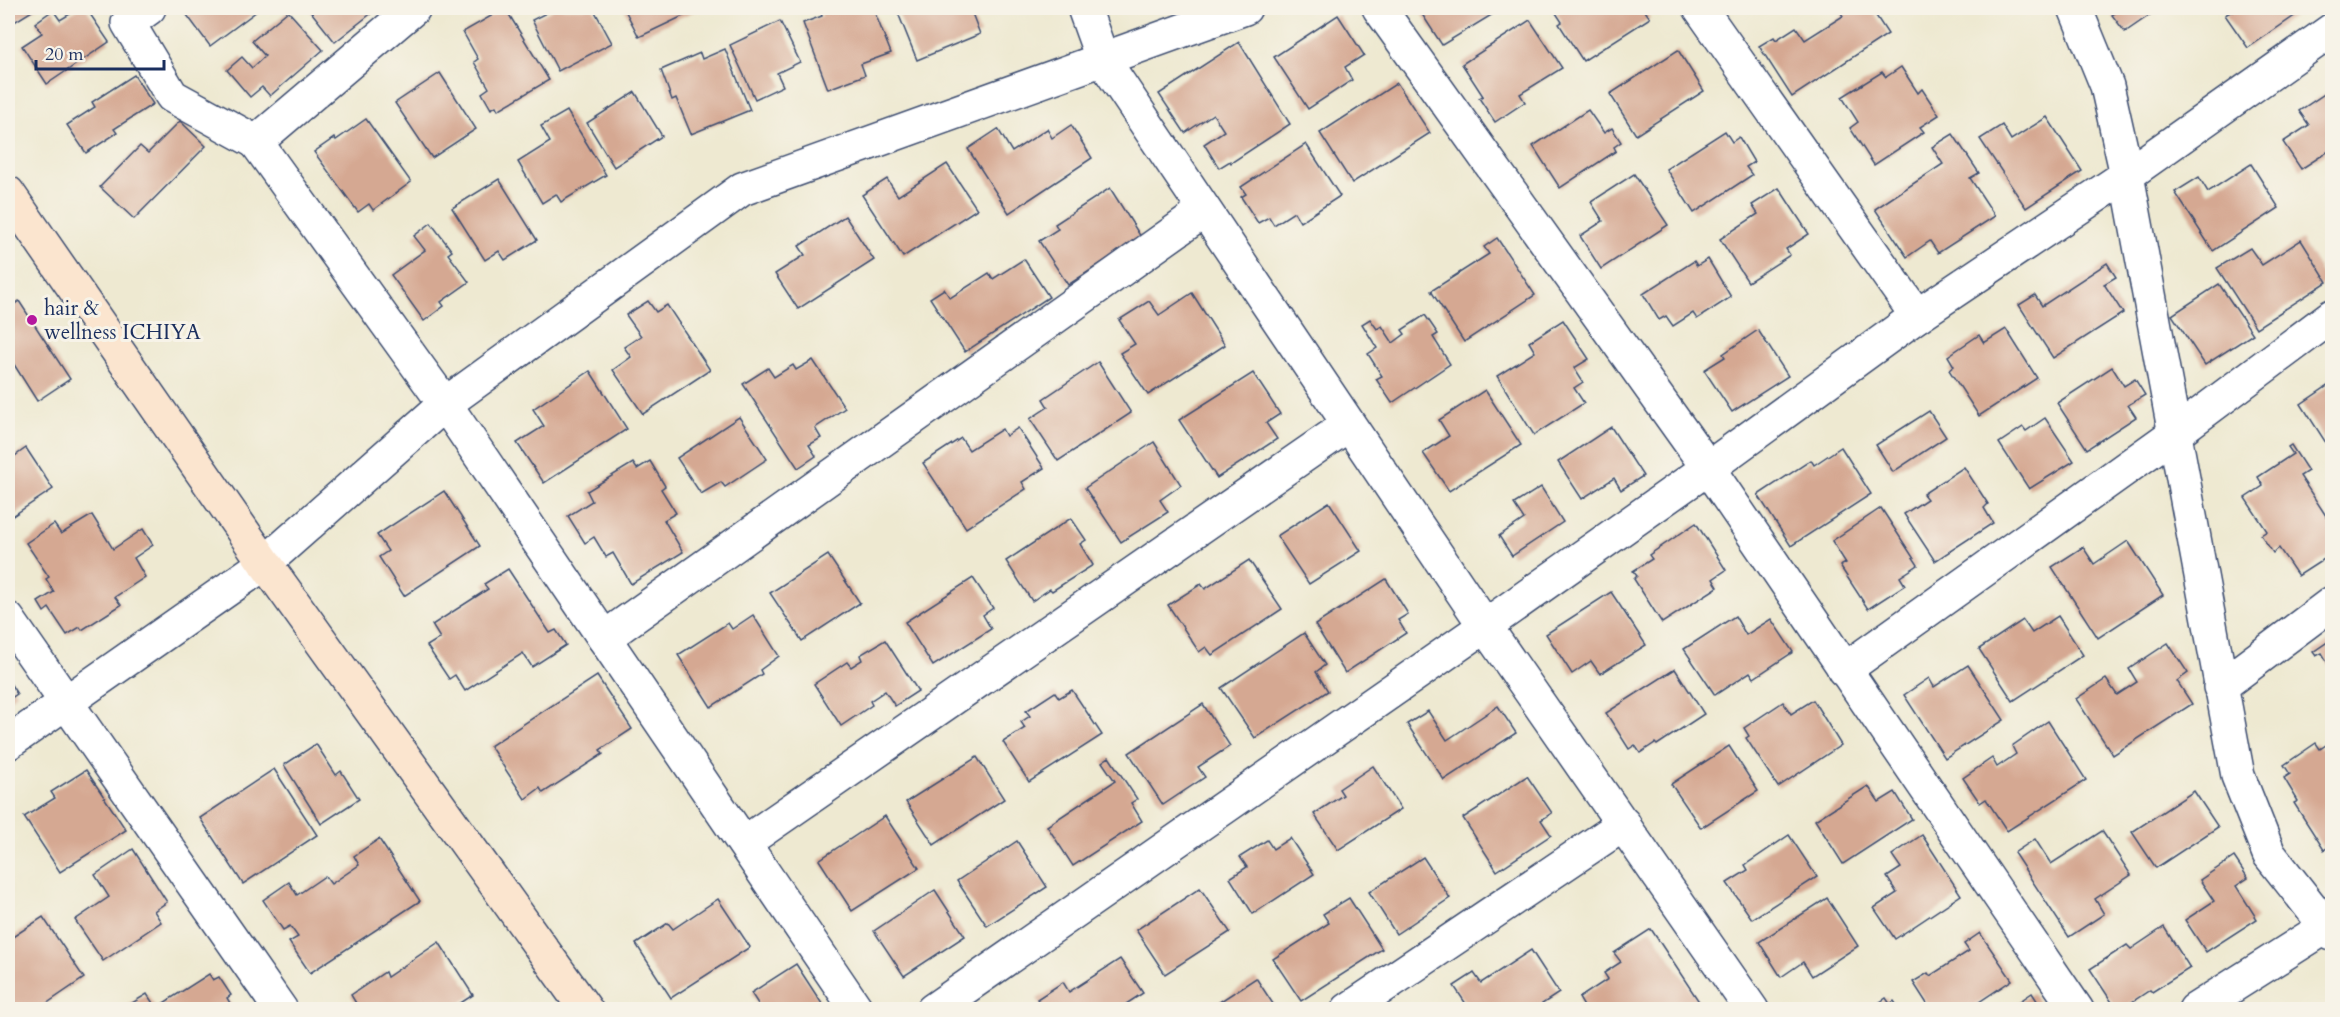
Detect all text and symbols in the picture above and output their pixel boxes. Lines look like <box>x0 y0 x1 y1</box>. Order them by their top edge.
scale bar <box>36 33 164 71</box>
text: 20 m <box>45 42 84 67</box>
place label: hair & wellness ICHIYA <box>44 294 201 347</box>
marker: hair & wellness ICHIYA <box>25 313 39 327</box>

